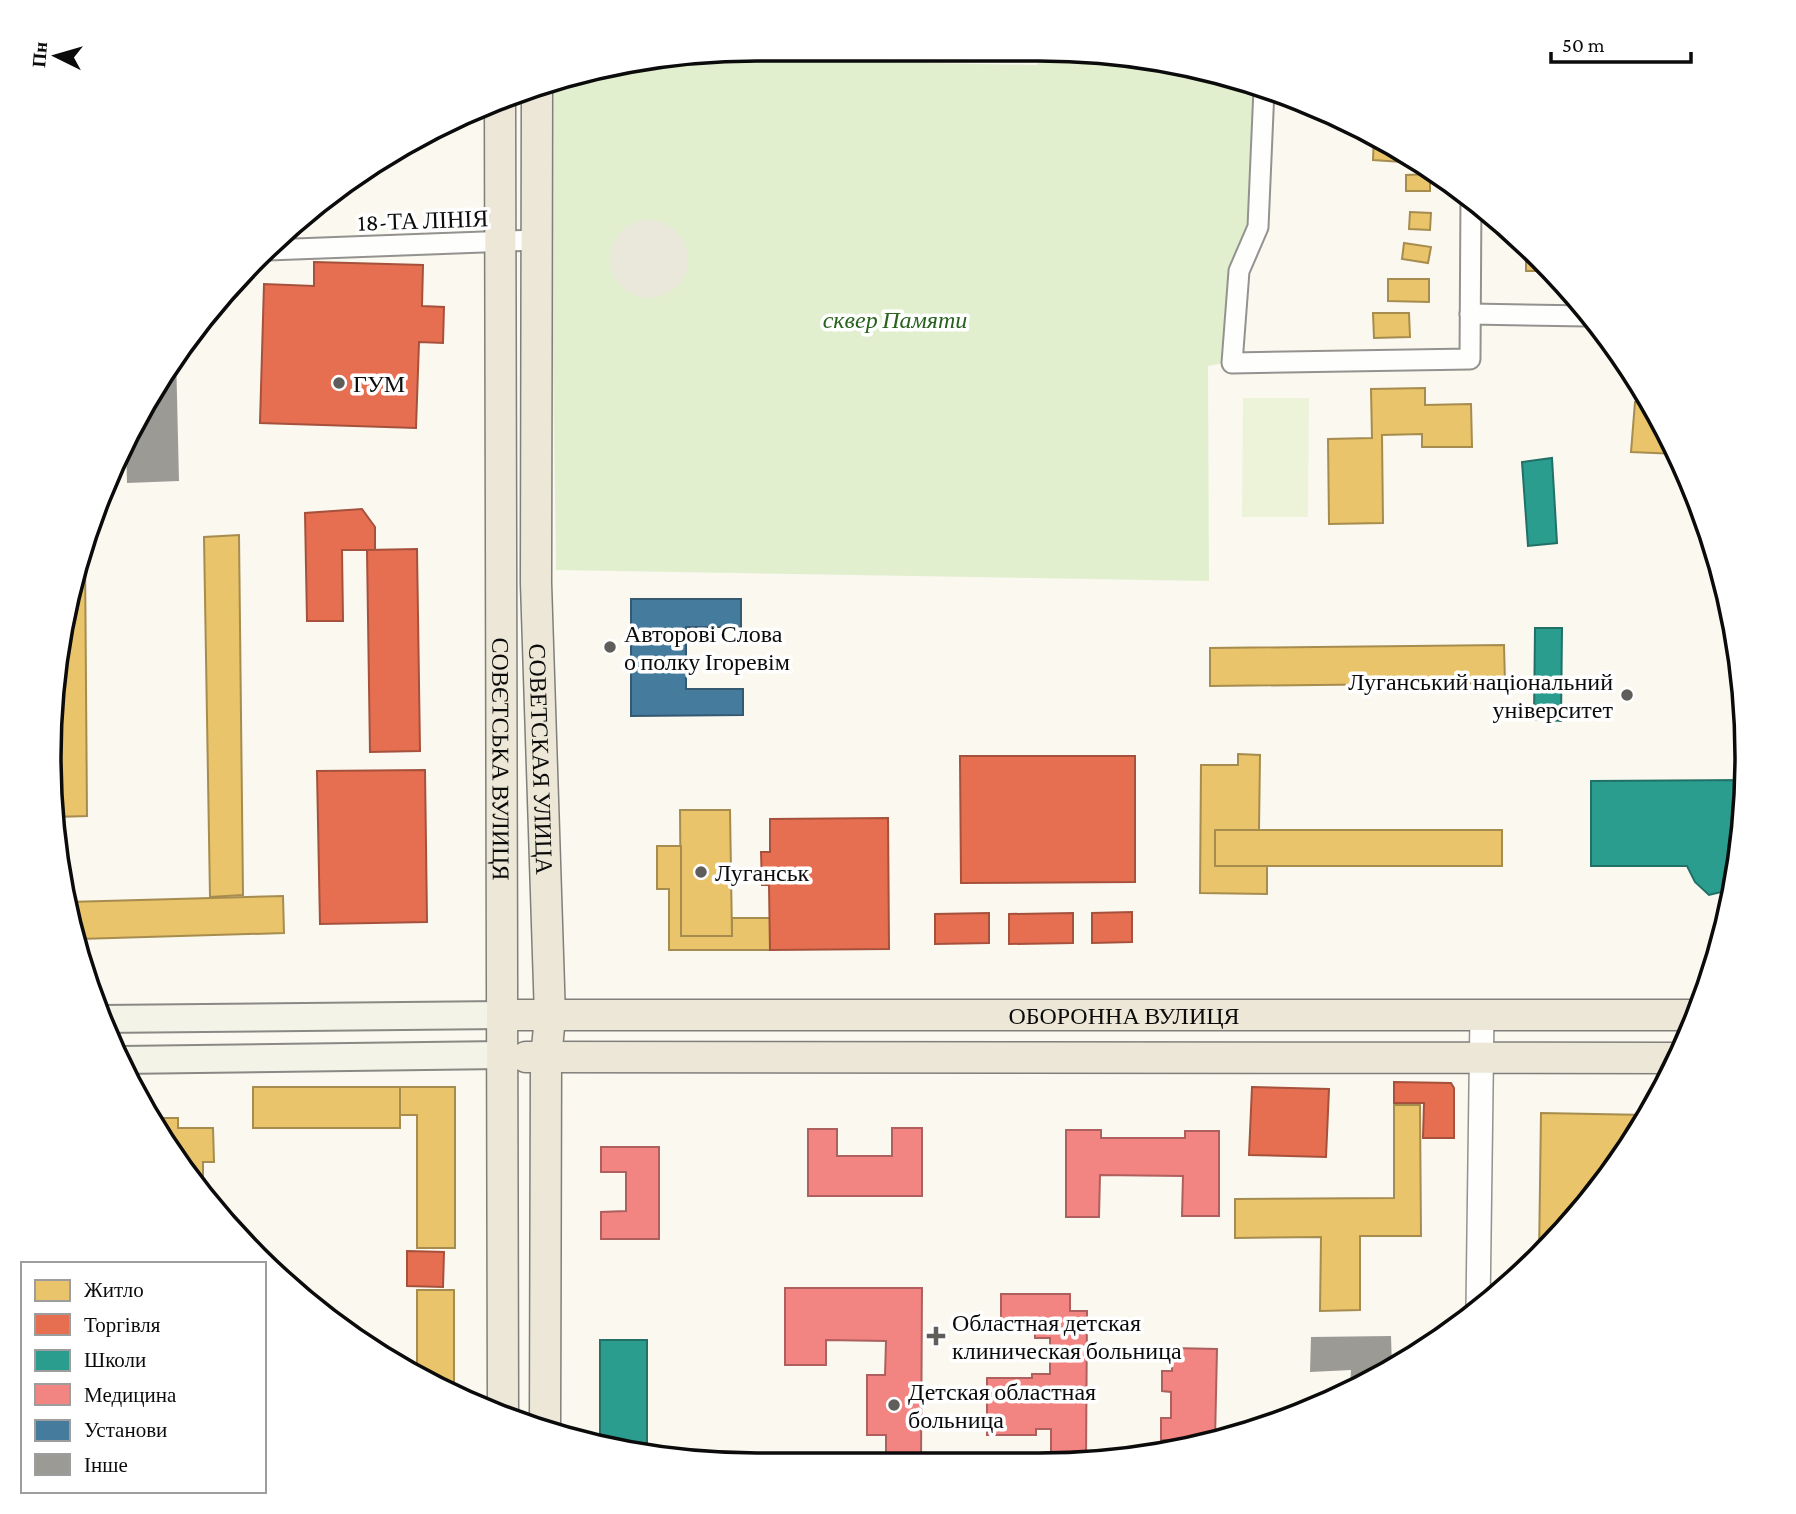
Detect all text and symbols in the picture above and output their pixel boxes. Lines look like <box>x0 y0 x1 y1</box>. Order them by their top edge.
north arrow <box>21 21 91 91</box>
scale bar <box>1551 21 1691 65</box>
text: 50 m <box>1562 33 1605 57</box>
text: Пн <box>28 41 51 68</box>
street label: 18-ТА ЛІНІЯ <box>357 204 489 236</box>
park label: сквер Памяти <box>823 306 967 333</box>
place label: ГУМ <box>353 370 405 397</box>
marker: ГУМ <box>331 375 347 391</box>
place label: Авторові Слова о полку Ігоревім <box>624 620 790 675</box>
street label: СОВЄТСЬКА ВУЛИЦЯ <box>488 638 515 880</box>
marker: Авторові Слова о полку Ігоревім <box>602 639 618 655</box>
street label: СОВЕТСКАЯ УЛИЦА <box>524 643 559 876</box>
place label: Луганський національний університет <box>1348 668 1614 723</box>
marker: Луганський національний університет <box>1619 687 1635 703</box>
place label: Луганськ <box>715 859 810 886</box>
marker: Луганськ <box>693 864 709 880</box>
street label: ОБОРОННА ВУЛИЦЯ <box>1008 1002 1240 1029</box>
legend <box>21 1262 266 1493</box>
text: Житло <box>84 1278 144 1302</box>
place label: Областная детская клиническая больница <box>952 1309 1182 1364</box>
text: Торгівля <box>84 1313 161 1337</box>
marker: Областная детская клиническая больница <box>926 1326 946 1346</box>
text: Школи <box>84 1348 146 1372</box>
place label: Детская областная больница <box>908 1378 1096 1433</box>
text: Медицина <box>84 1383 177 1407</box>
marker: Детская областная больница <box>886 1397 902 1413</box>
text: Установи <box>84 1418 167 1442</box>
text: Інше <box>84 1453 128 1477</box>

